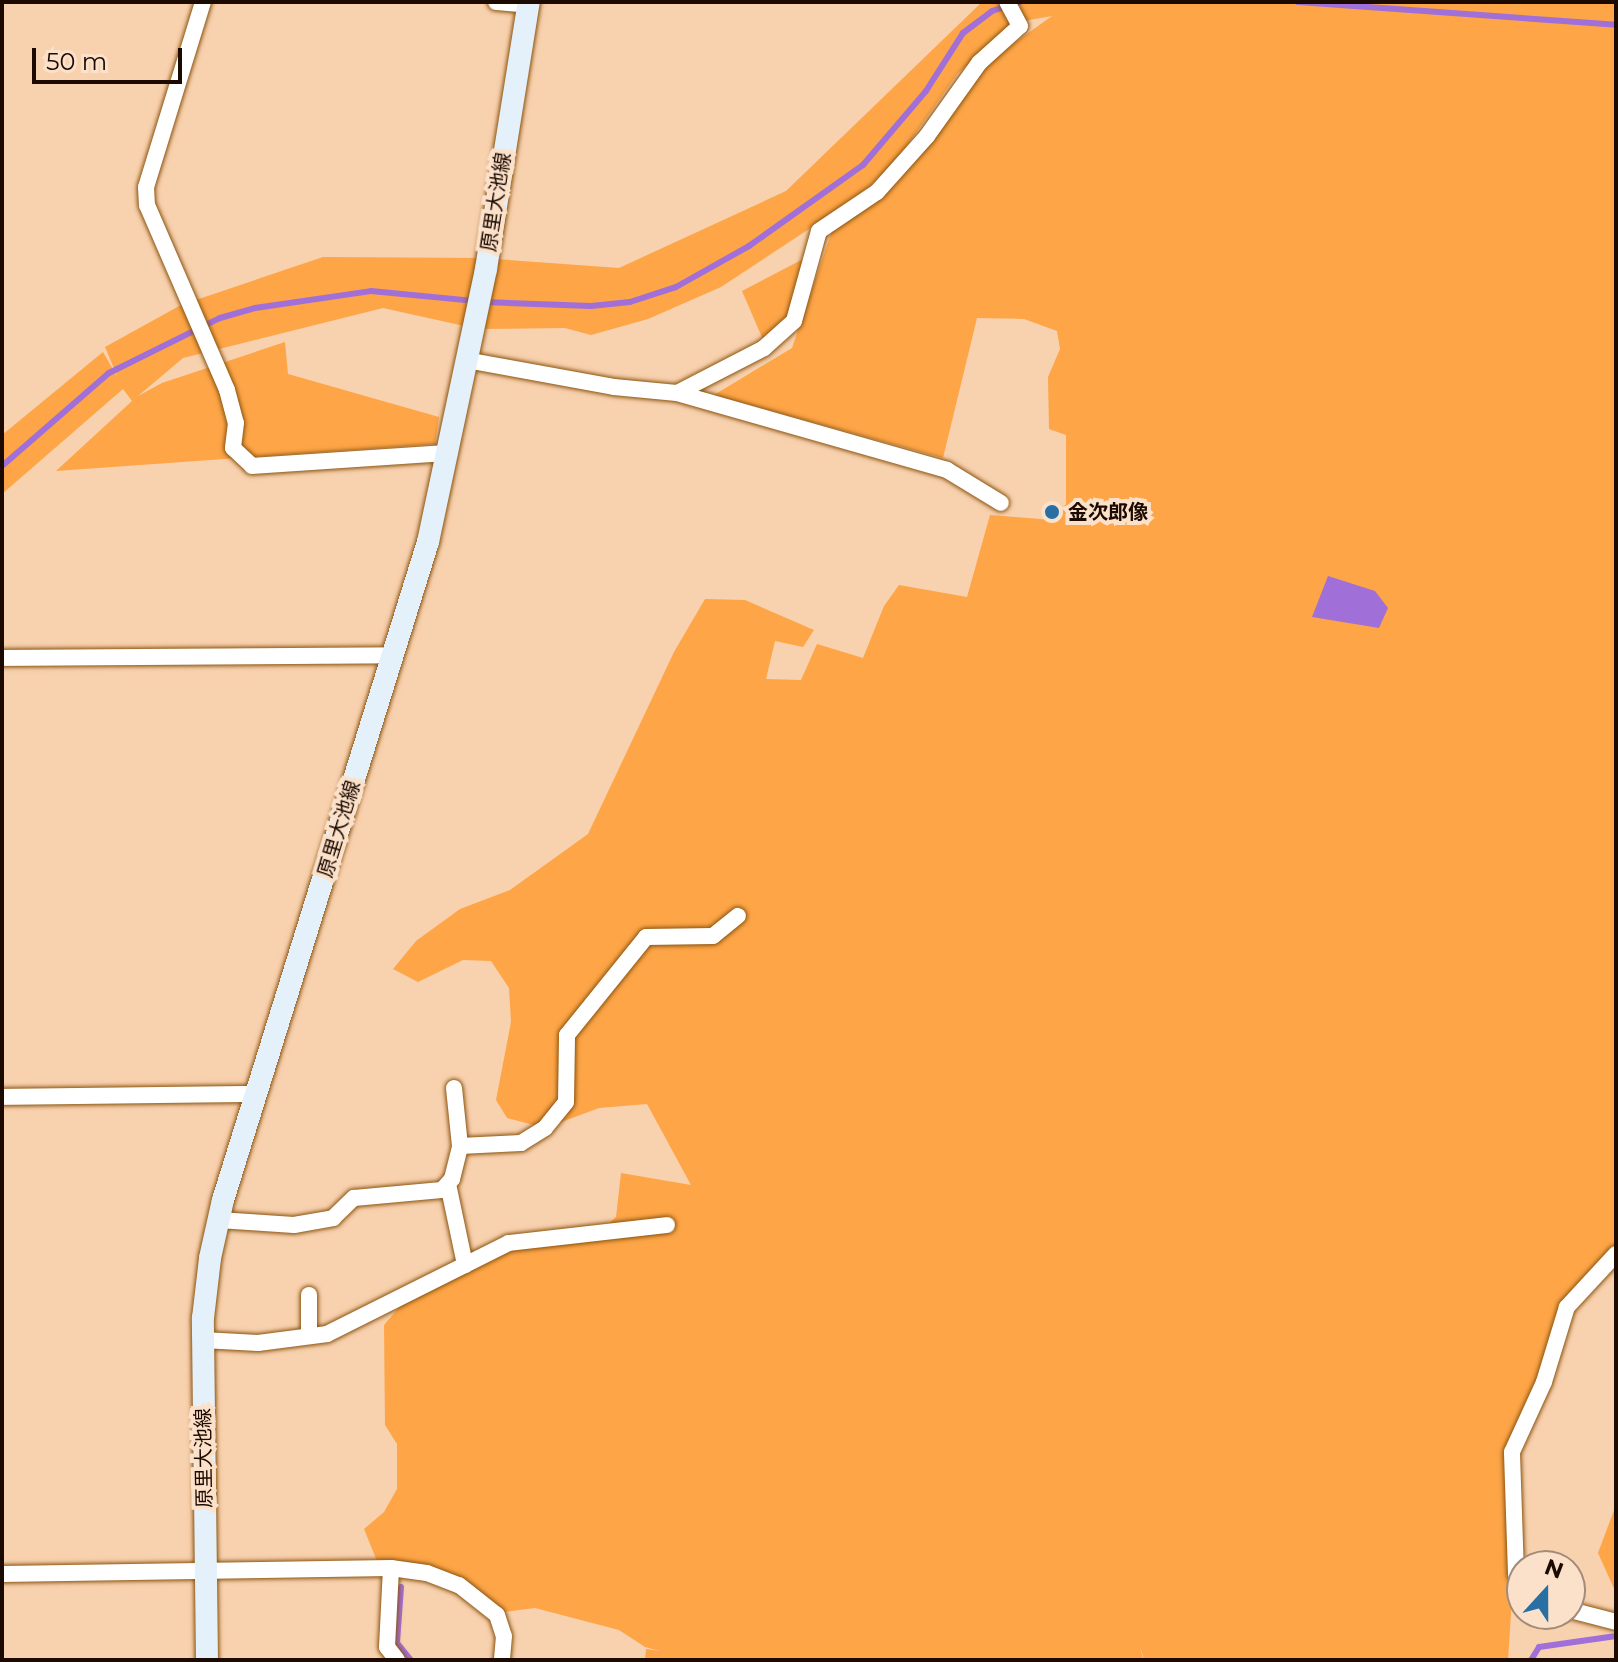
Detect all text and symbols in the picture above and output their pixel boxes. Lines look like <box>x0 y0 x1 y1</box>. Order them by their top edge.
scale bar <box>36 32 186 82</box>
text: 50 m <box>46 47 107 76</box>
street label: 原里大池線 <box>476 151 516 253</box>
place label: 金次郎像 <box>1068 500 1148 524</box>
marker: 金次郎像 <box>1043 503 1061 521</box>
street label: 原里大池線 <box>313 778 365 880</box>
street label: 原里大池線 <box>191 1408 217 1508</box>
north arrow <box>1506 1550 1586 1630</box>
text: N <box>1541 1553 1567 1585</box>

